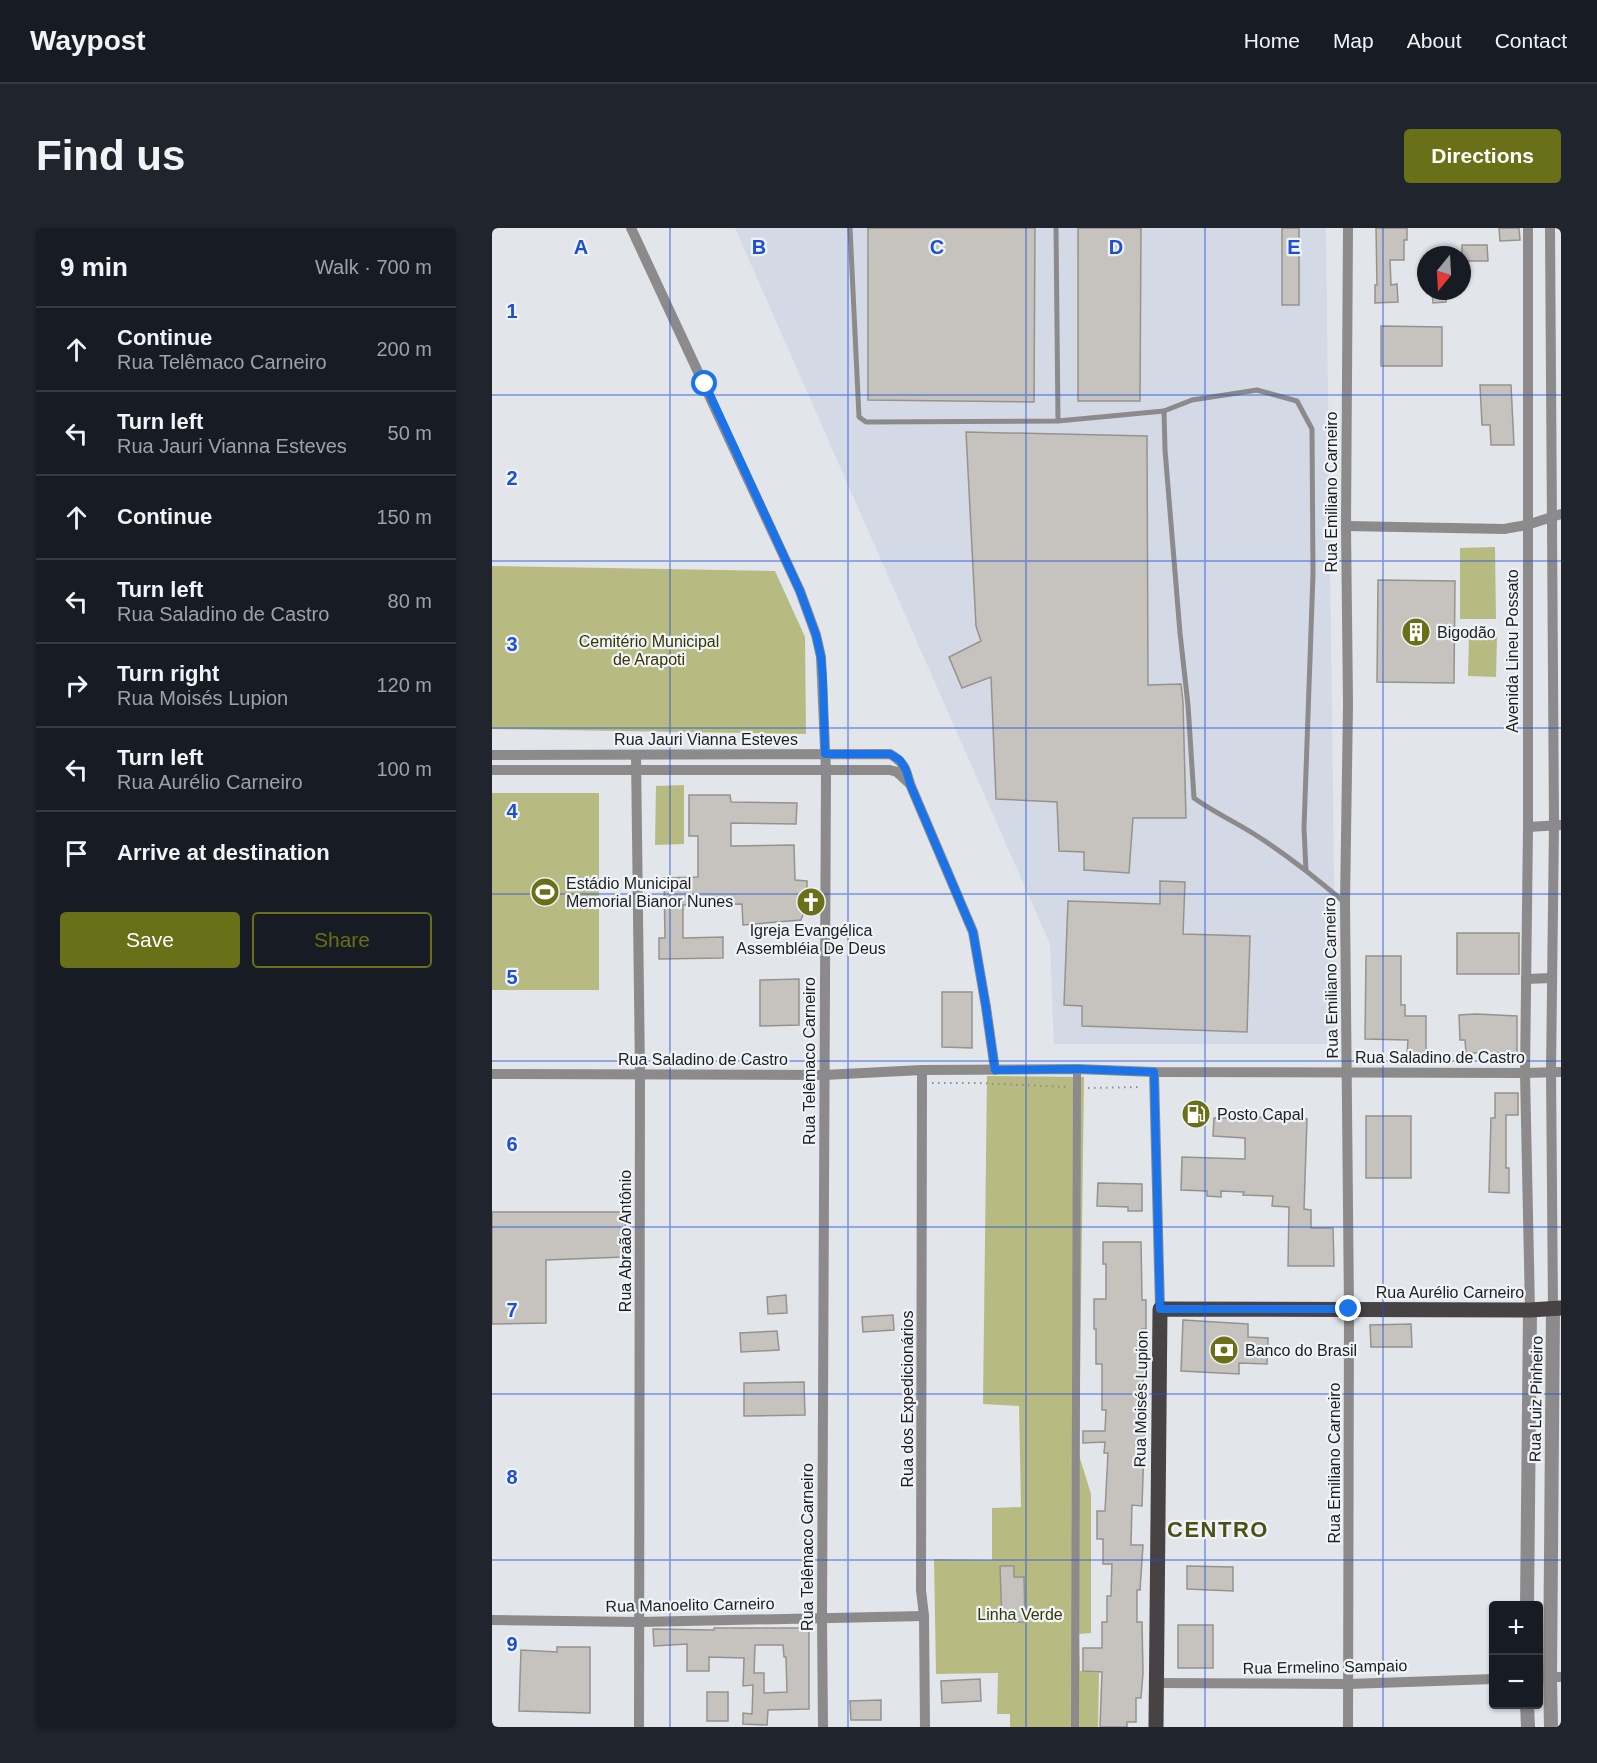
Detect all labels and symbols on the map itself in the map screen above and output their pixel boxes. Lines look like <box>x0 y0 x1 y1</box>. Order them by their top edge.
text: A <box>574 236 588 258</box>
text: B <box>752 236 766 258</box>
text: C <box>930 236 944 258</box>
text: D <box>1109 236 1123 258</box>
text: E <box>1287 236 1301 258</box>
north arrow <box>1417 246 1471 300</box>
text: 1 <box>506 300 518 322</box>
route start <box>691 370 717 396</box>
street label: Rua Emiliano Carneiro <box>1323 411 1340 572</box>
text: 2 <box>506 467 518 489</box>
street label: Avenida Lineu Possato <box>1504 569 1521 733</box>
building icon: Bigodão <box>1400 616 1432 648</box>
place label: Bigodão <box>1437 624 1496 641</box>
text: 3 <box>506 633 518 655</box>
park label: Cemitério Municipal de Arapoti <box>579 633 719 668</box>
street label: Rua Jauri Vianna Esteves <box>614 731 798 748</box>
text: 4 <box>506 800 518 822</box>
place label: Estádio Municipal Memorial Bianor Nunes <box>566 875 733 910</box>
sports icon: Estádio Municipal Memorial Bianor Nunes <box>529 876 561 908</box>
church icon: Igreja Evangélica Assembléia De Deus <box>795 886 827 918</box>
street label: Rua Emiliano Carneiro <box>1321 897 1341 1059</box>
place label: Igreja Evangélica Assembléia De Deus <box>736 922 886 957</box>
text: 5 <box>506 966 518 988</box>
street label: Rua Telêmaco Carneiro <box>801 977 818 1145</box>
street label: Rua Saladino de Castro <box>1355 1049 1525 1066</box>
street label: Rua Saladino de Castro <box>618 1051 788 1068</box>
fuel station icon: Posto Capal <box>1180 1098 1212 1130</box>
place label: Posto Capal <box>1217 1106 1304 1123</box>
text: 6 <box>506 1133 518 1155</box>
street label: Rua Abraão Antônio <box>617 1170 634 1312</box>
street label: Rua Aurélio Carneiro <box>1376 1284 1524 1301</box>
route end <box>1335 1295 1361 1321</box>
text: 7 <box>506 1299 518 1321</box>
street label: Rua dos Expedicionários <box>899 1311 916 1488</box>
street label: Rua Moisés Lupion <box>1131 1330 1151 1468</box>
bank icon: Banco do Brasil <box>1208 1334 1240 1366</box>
street label: Rua Luiz Pinheiro <box>1526 1336 1546 1462</box>
place label: Banco do Brasil <box>1245 1342 1357 1359</box>
street label: Rua Emiliano Carneiro <box>1326 1382 1343 1543</box>
street label: Rua Telêmaco Carneiro <box>799 1463 816 1631</box>
text: 8 <box>506 1466 518 1488</box>
district label: CENTRO <box>1167 1517 1269 1542</box>
street label: Rua Manoelito Carneiro <box>605 1595 775 1615</box>
park label: Linha Verde <box>977 1606 1063 1623</box>
text: 9 <box>506 1633 518 1655</box>
street label: Rua Ermelino Sampaio <box>1243 1657 1407 1677</box>

